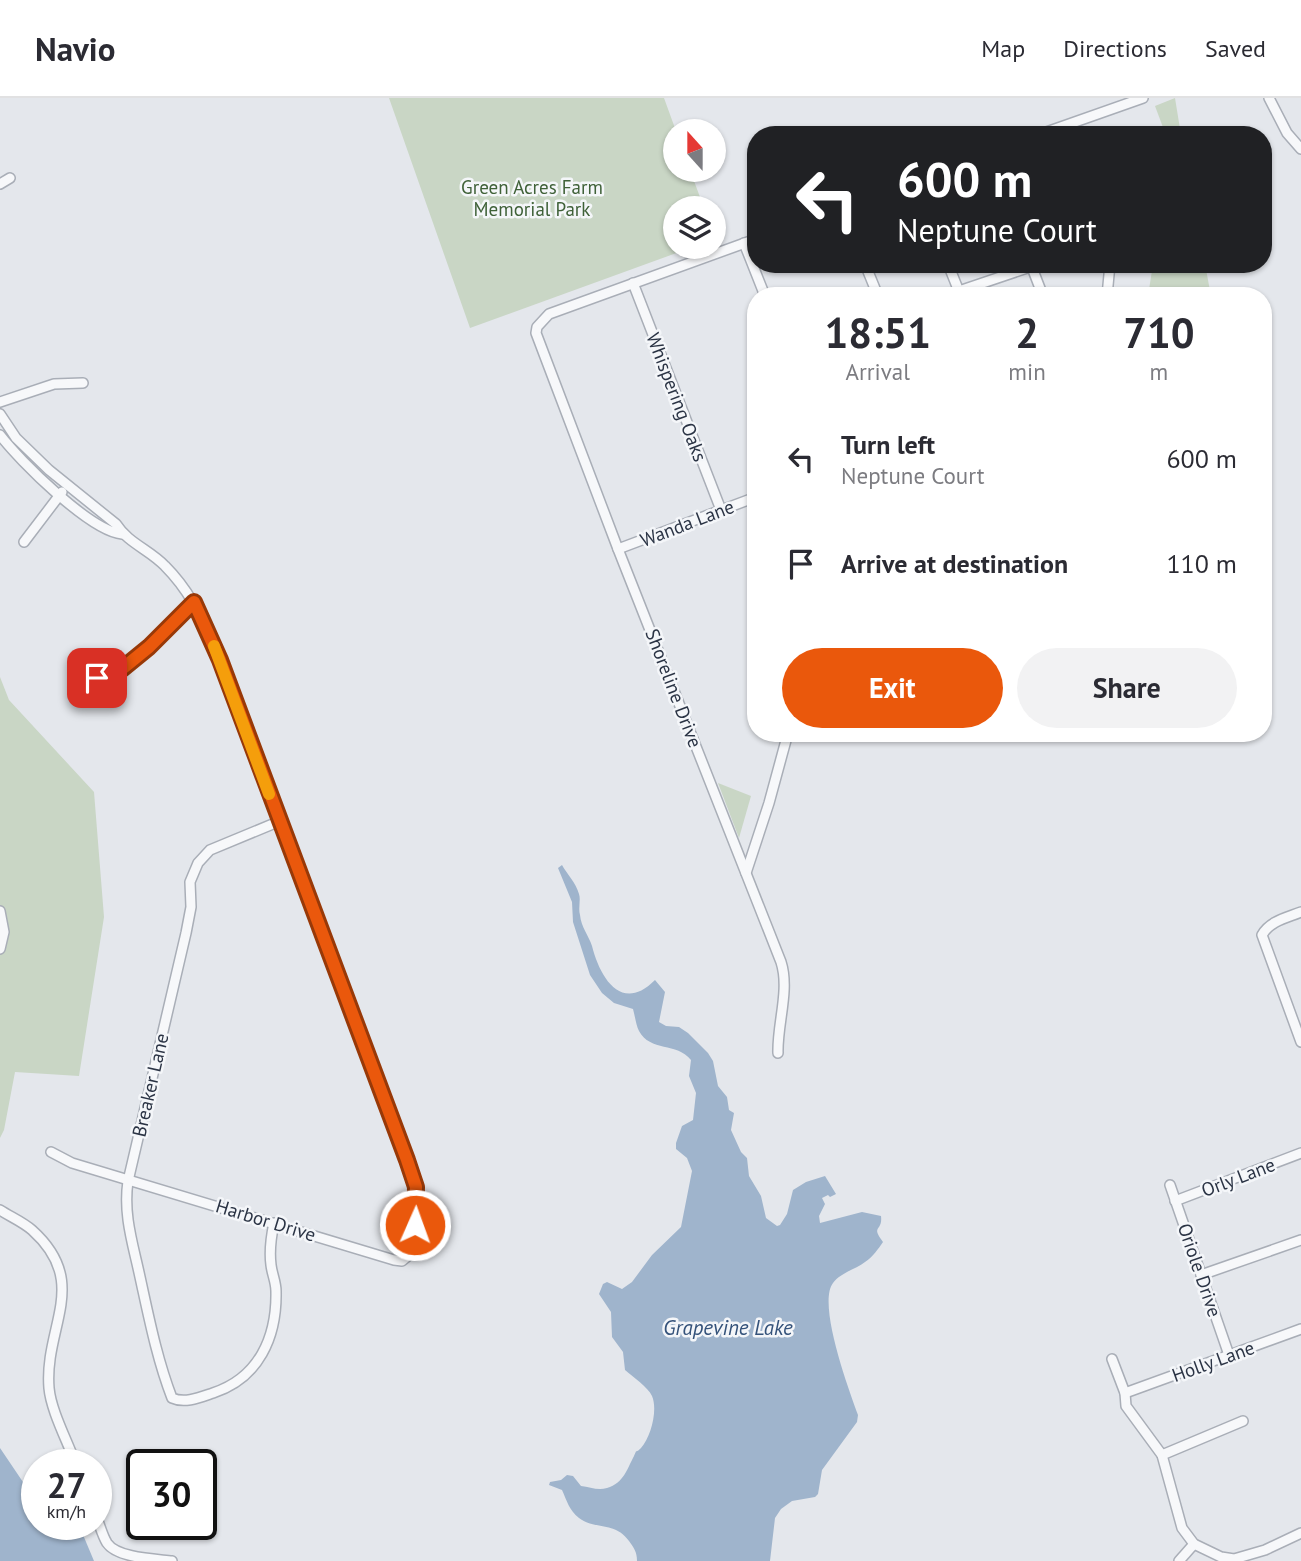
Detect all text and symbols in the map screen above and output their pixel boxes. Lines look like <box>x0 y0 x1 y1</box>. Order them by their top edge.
text: Navio <box>35 27 115 70</box>
text: Map <box>981 33 1025 64</box>
text: Directions <box>1063 33 1167 64</box>
text: Saved <box>1205 33 1266 64</box>
north arrow <box>663 119 726 182</box>
map controls <box>663 119 726 259</box>
text: 600 m <box>897 147 1032 211</box>
icon: left <box>782 154 873 245</box>
park label: Green Acres Farm Memorial Park <box>461 175 603 221</box>
button: layers <box>663 196 726 259</box>
text: Neptune Court <box>897 209 1097 251</box>
text: 18:51 <box>824 305 931 360</box>
text: 2 <box>1015 305 1039 360</box>
text: 710 <box>1123 305 1195 360</box>
street label: Whispering Oaks <box>641 329 713 465</box>
text: Arrival <box>845 357 910 386</box>
text: min <box>1008 357 1046 386</box>
text: m <box>1150 357 1168 386</box>
text: Turn left <box>841 428 935 461</box>
icon: left <box>782 440 820 478</box>
text: 600 m <box>1166 442 1237 475</box>
text: Neptune Court <box>841 461 985 490</box>
street label: Wanda Lane <box>637 494 737 552</box>
icon: arrive <box>782 545 820 583</box>
text: Arrive at destination <box>841 547 1068 580</box>
text: 110 m <box>1166 547 1237 580</box>
street label: Shoreline Drive <box>640 625 708 751</box>
pin <box>67 648 127 708</box>
button: Exit <box>782 648 1003 728</box>
button: Share <box>1017 648 1237 728</box>
icon: arrive <box>78 659 116 697</box>
street label: Breaker Lane <box>126 1031 174 1139</box>
street label: Orly Lane <box>1198 1152 1278 1202</box>
position arrow <box>378 1188 452 1262</box>
street label: Harbor Drive <box>213 1193 319 1247</box>
street label: Oriole Drive <box>1173 1220 1227 1320</box>
water label: Grapevine Lake <box>663 1314 793 1341</box>
street label: Holly Lane <box>1168 1335 1258 1387</box>
speed limit sign: 30 <box>126 1449 217 1540</box>
text: 27 <box>47 1462 86 1508</box>
text: km/h <box>47 1500 86 1523</box>

